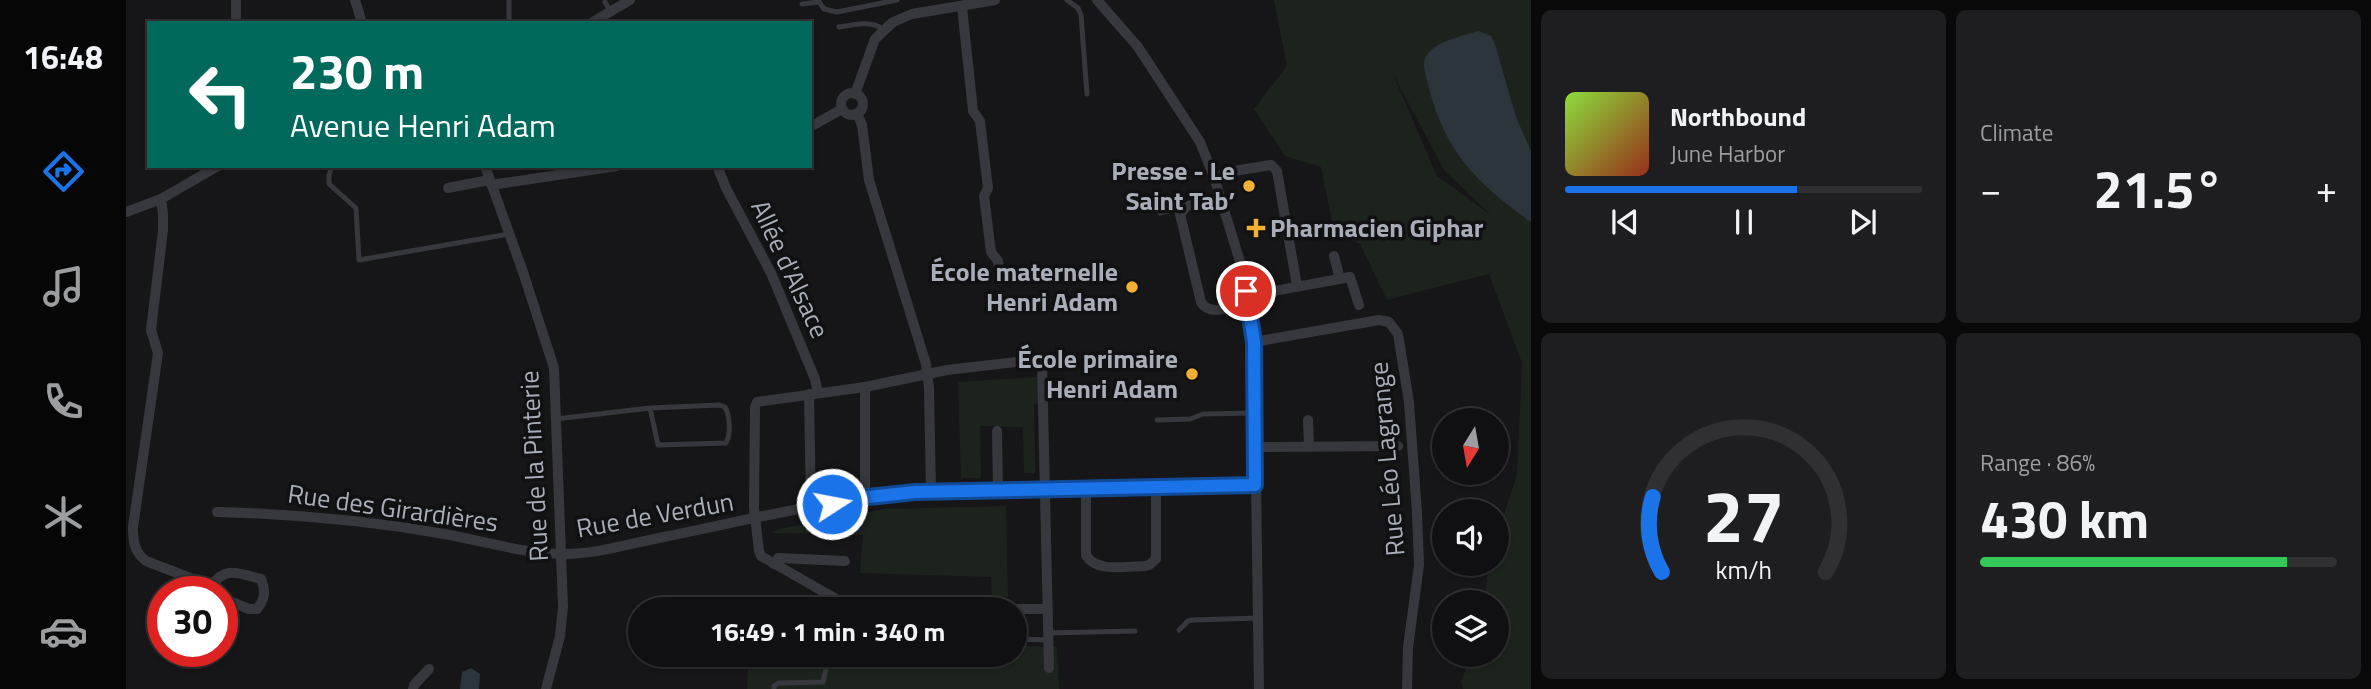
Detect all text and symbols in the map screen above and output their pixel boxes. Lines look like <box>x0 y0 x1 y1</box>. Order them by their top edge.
text: 16:48 <box>23 33 103 81</box>
text: 230 m <box>290 33 424 108</box>
icon: left <box>175 49 266 140</box>
text: Northbound <box>1670 97 1806 136</box>
text: Avenue Henri Adam <box>290 101 556 149</box>
text: Climate <box>1980 115 2053 150</box>
text: June Harbor <box>1670 136 1785 171</box>
icon: directions <box>39 147 88 196</box>
text: 21.5° <box>2094 149 2223 228</box>
place label: Presse - Le Saint Tab’ <box>1111 151 1235 220</box>
text: − <box>1980 160 2001 218</box>
text: + <box>2316 160 2337 218</box>
marker: Presse - Le Saint Tab’ <box>1241 178 1257 194</box>
street label: Allée d'Alsace <box>741 193 839 344</box>
icon: previous <box>1606 203 1644 241</box>
icon: pause <box>1725 203 1763 241</box>
icon: next <box>1844 203 1882 241</box>
place label: Pharmacien Giphar <box>1270 208 1484 247</box>
marker: Pharmacien Giphar <box>1248 220 1264 236</box>
place label: École maternelle Henri Adam <box>930 252 1118 321</box>
pin <box>1216 261 1276 321</box>
icon: music <box>39 262 88 311</box>
icon: arrive <box>1227 272 1265 310</box>
marker: École maternelle Henri Adam <box>1124 279 1140 295</box>
place label: École primaire Henri Adam <box>1017 339 1178 408</box>
street label: Rue Léo Lagrange <box>1359 360 1414 558</box>
marker: École primaire Henri Adam <box>1184 366 1200 382</box>
street label: Rue de la Pinterie <box>509 370 558 562</box>
icon: phone <box>39 377 88 426</box>
north arrow <box>1432 408 1508 485</box>
map controls <box>1432 408 1509 667</box>
text: Range · 86% <box>1980 445 2095 480</box>
text: 27 <box>1703 460 1784 570</box>
position arrow <box>795 467 869 541</box>
street label: Rue des Girardières <box>285 473 501 542</box>
text: 430 km <box>1980 479 2149 558</box>
street label: Rue de Verdun <box>573 482 736 548</box>
icon: climate <box>39 492 88 541</box>
button: sound <box>1432 499 1509 576</box>
text: km/h <box>1715 551 1772 589</box>
speed limit sign: 30 <box>147 576 238 667</box>
button: layers <box>1432 590 1509 667</box>
icon: car <box>39 607 88 656</box>
text: 16:49 · 1 min · 340 m <box>710 612 945 651</box>

